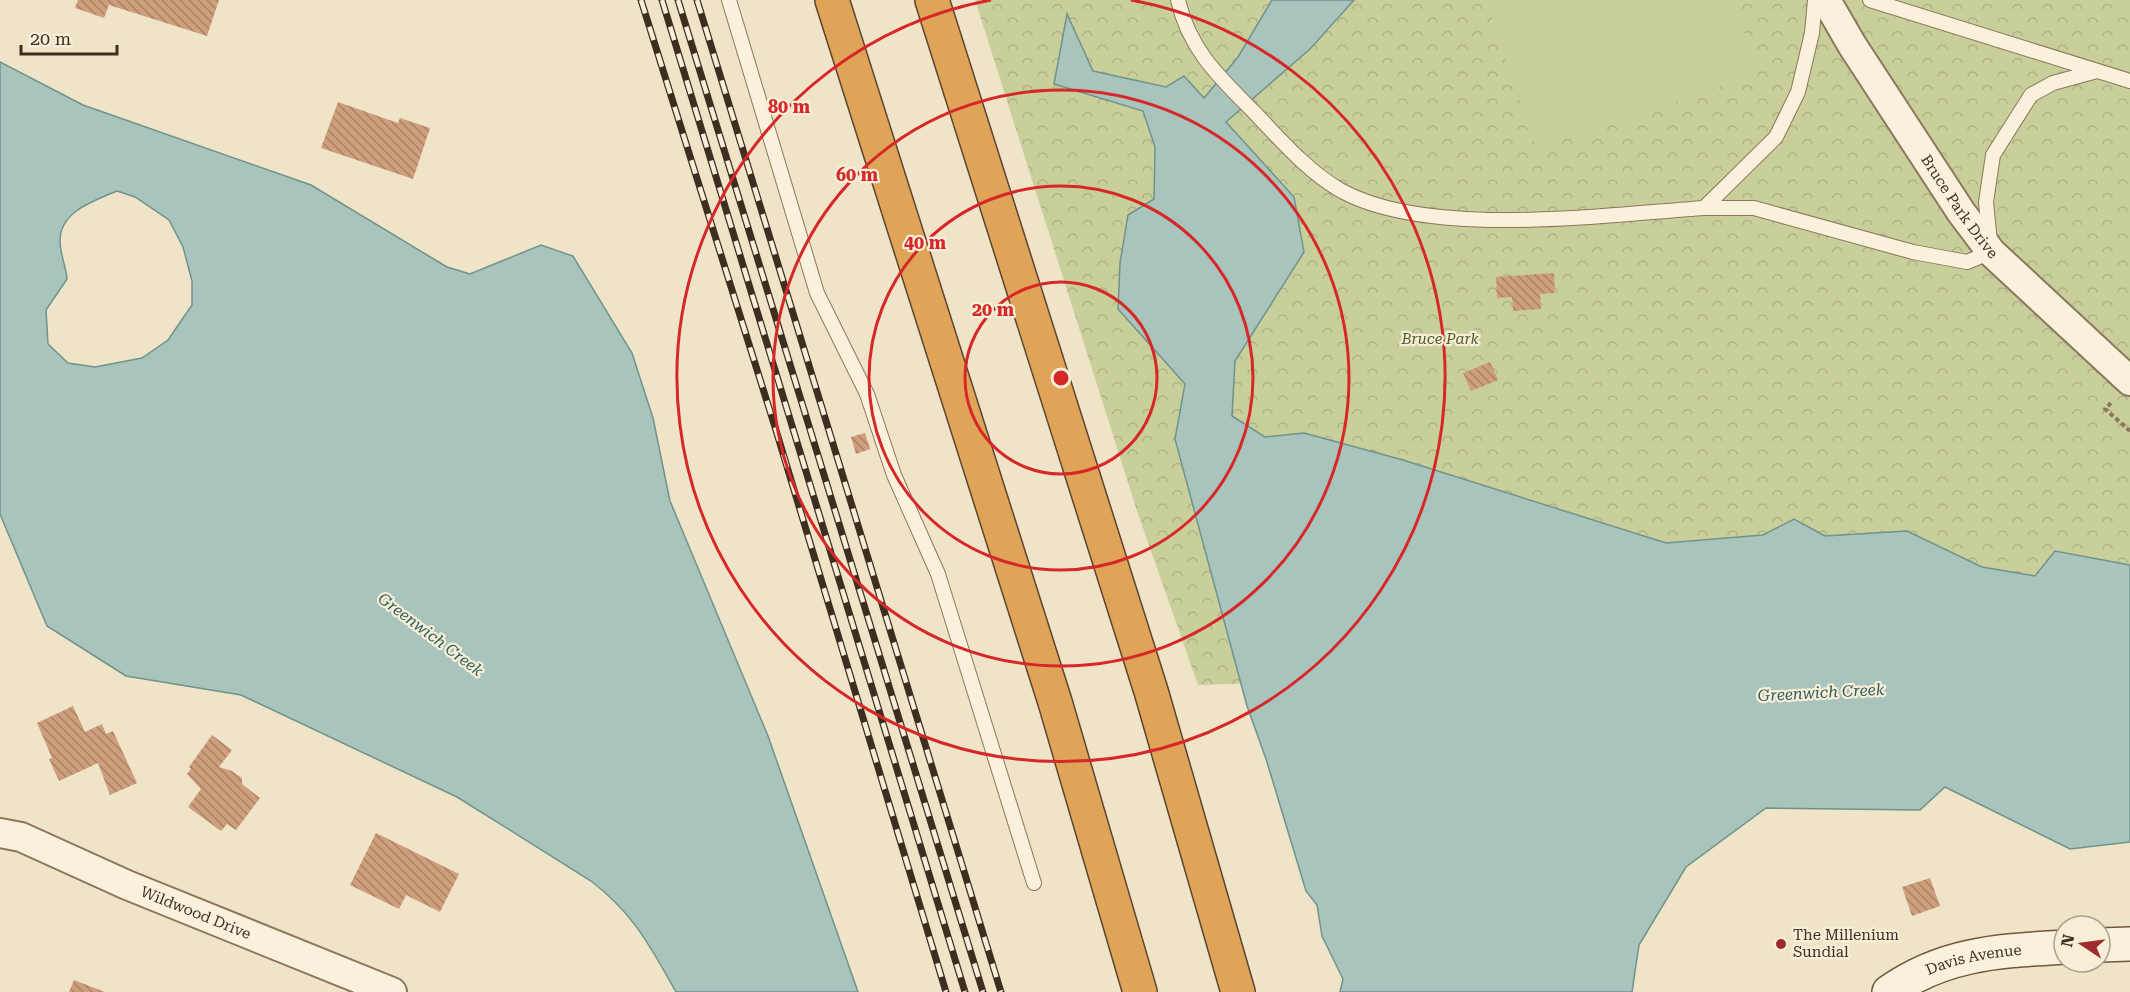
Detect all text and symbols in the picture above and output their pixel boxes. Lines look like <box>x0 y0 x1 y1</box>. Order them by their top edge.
scale bar <box>21 18 117 56</box>
text: 20 m <box>30 28 71 49</box>
text: 80 m <box>768 96 811 117</box>
street label: Bruce Park Drive <box>1917 151 2001 262</box>
text: 60 m <box>836 164 879 185</box>
text: 40 m <box>904 232 947 253</box>
text: 20 m <box>972 299 1015 320</box>
park label: Bruce Park <box>1400 330 1479 348</box>
centre of rings <box>1051 368 1071 388</box>
water label: Greenwich Creek <box>374 589 487 680</box>
water label: Greenwich Creek <box>1757 680 1885 705</box>
street label: Wildwood Drive <box>138 882 254 943</box>
north arrow <box>2052 914 2112 974</box>
place label: The Millenium Sundial <box>1793 926 1899 961</box>
text: N <box>2057 933 2079 949</box>
marker: The Millenium Sundial <box>1774 937 1788 951</box>
street label: Davis Avenue <box>1923 941 2022 979</box>

